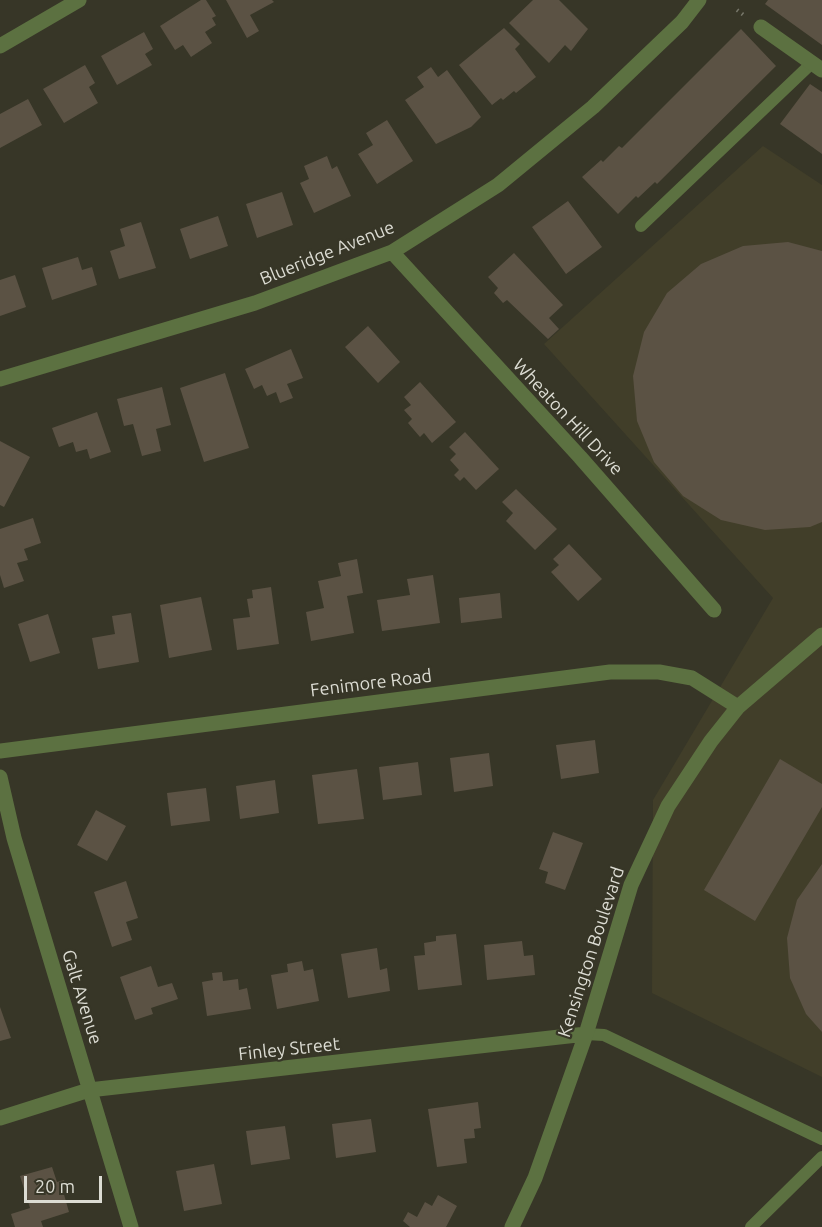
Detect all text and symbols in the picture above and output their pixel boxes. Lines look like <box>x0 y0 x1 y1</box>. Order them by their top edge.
street label: Blueridge Avenue <box>257 216 397 290</box>
street label: Wheaton Hill Drive <box>509 354 627 480</box>
street label: Fenimore Road <box>309 665 433 701</box>
street label: Kensington Boulevard <box>553 864 629 1040</box>
street label: Galt Avenue <box>57 947 107 1047</box>
street label: Finley Street <box>237 1033 341 1065</box>
scale bar <box>27 1164 105 1202</box>
text: 20 m <box>35 1176 75 1196</box>

